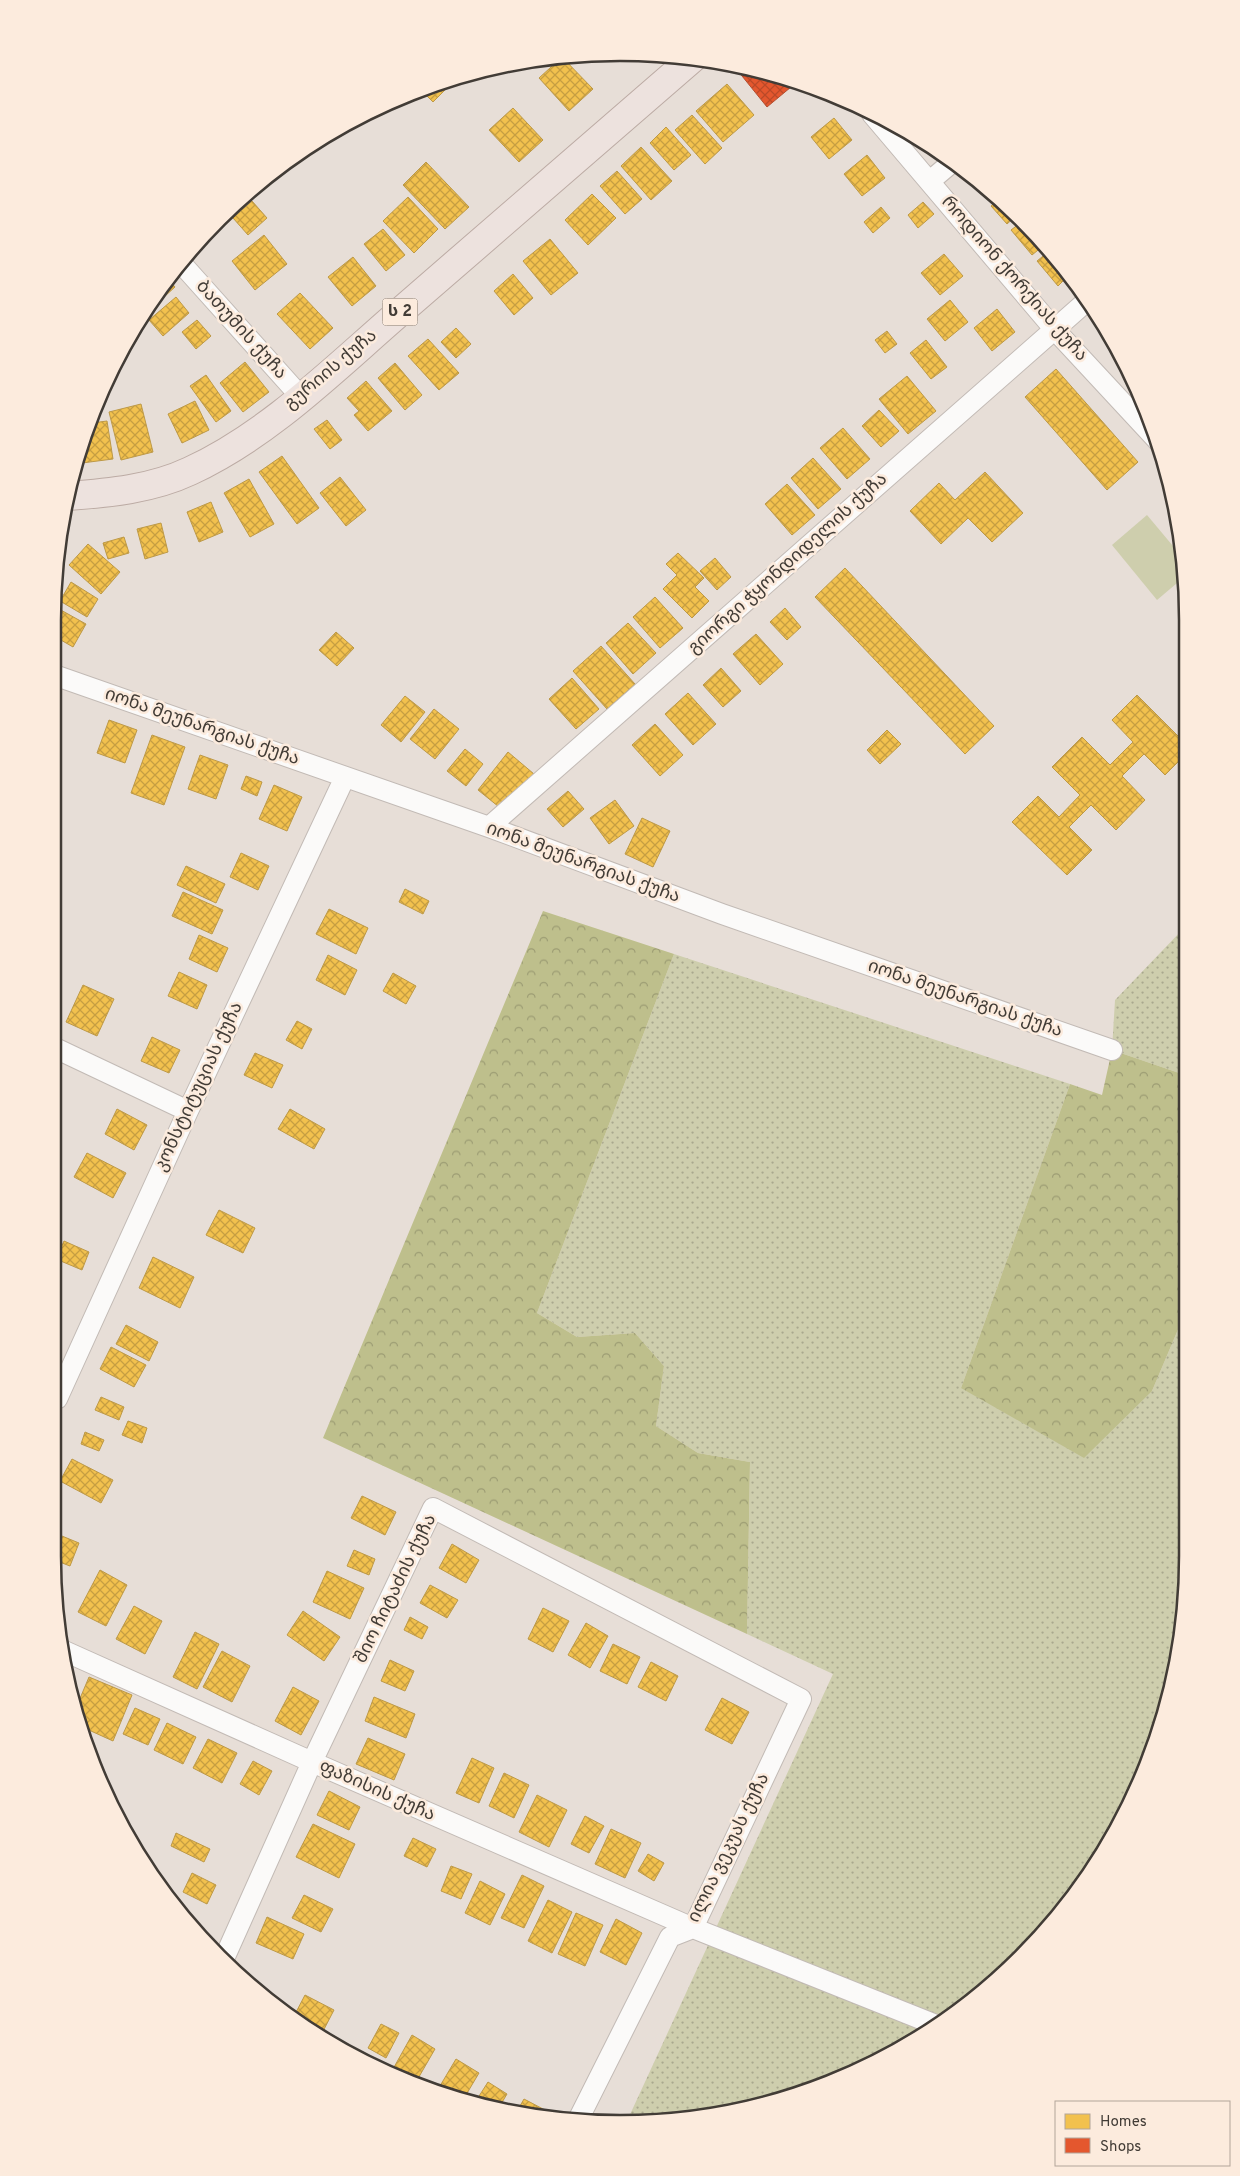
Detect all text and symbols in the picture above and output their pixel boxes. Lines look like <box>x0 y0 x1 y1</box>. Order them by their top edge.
street label: როდიონ ქორქიას ქუჩა <box>936 191 1092 367</box>
street label: ბათუმის ქუჩა <box>190 276 292 384</box>
road number: ს 2 <box>382 298 418 326</box>
street label: გურიის ქუჩა <box>280 325 382 415</box>
street label: გიორგი ჭყონდიდელის ქუჩა <box>683 468 893 660</box>
street label: იონა მეუნარგიას ქუჩა <box>102 683 302 771</box>
street label: იონა მეუნარგიას ქუჩა <box>483 817 683 909</box>
street label: იონა მეუნარგიას ქუჩა <box>865 955 1065 1043</box>
street label: კონსტიტუციას ქუჩა <box>150 998 248 1176</box>
street label: შიო ჩიტაძის ქუჩა <box>350 1511 442 1667</box>
street label: ფაზისის ქუჩა <box>315 1755 439 1827</box>
street label: ილია ვეკუას ქუჩა <box>683 1770 775 1926</box>
legend <box>1055 2101 1230 2166</box>
text: Homes <box>1100 2113 1147 2132</box>
text: Shops <box>1100 2138 1141 2157</box>

